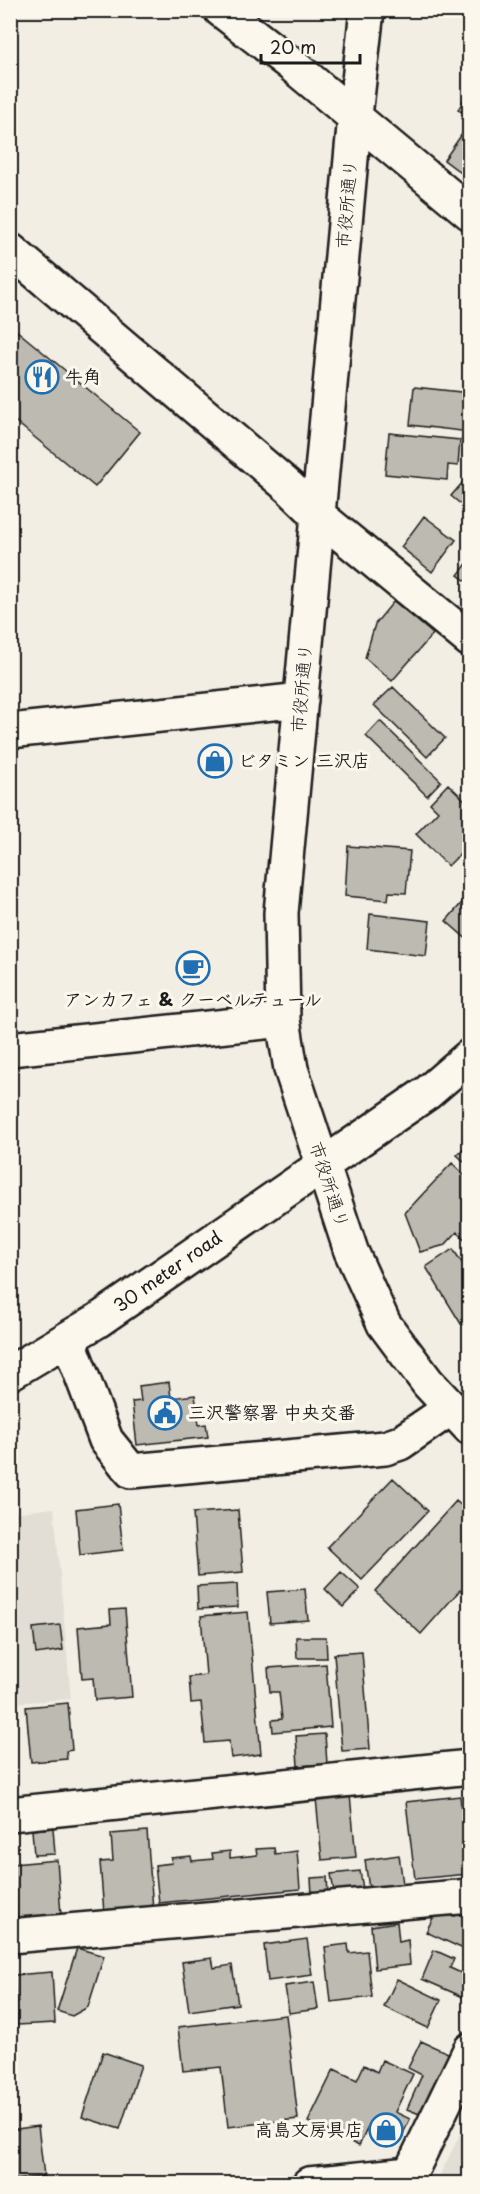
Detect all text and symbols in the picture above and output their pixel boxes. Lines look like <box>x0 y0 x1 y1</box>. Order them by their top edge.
scale bar <box>261 27 360 65</box>
text: 20 m <box>270 33 316 60</box>
street label: 市役所通り <box>328 158 363 250</box>
restaurant icon: 牛角 <box>24 359 60 395</box>
place label: 牛角 <box>65 362 101 389</box>
street label: 市役所通り <box>283 642 318 734</box>
shop icon: ビタミン 三沢店 <box>197 743 233 779</box>
place label: ビタミン 三沢店 <box>238 746 370 773</box>
cafe icon: アンカフェ & クーベルテュール <box>175 950 211 986</box>
place label: アンカフェ & クーベルテュール <box>64 985 322 1012</box>
street label: 市役所通り <box>304 1138 357 1232</box>
street label: 30 meter road <box>107 1223 227 1318</box>
public building icon: 三沢警察署 中央交番 <box>147 1395 183 1431</box>
place label: 三沢警察署 中央交番 <box>188 1398 356 1425</box>
shop icon: 高島文房具店 <box>368 2112 404 2148</box>
place label: 高島文房具店 <box>255 2115 363 2142</box>

